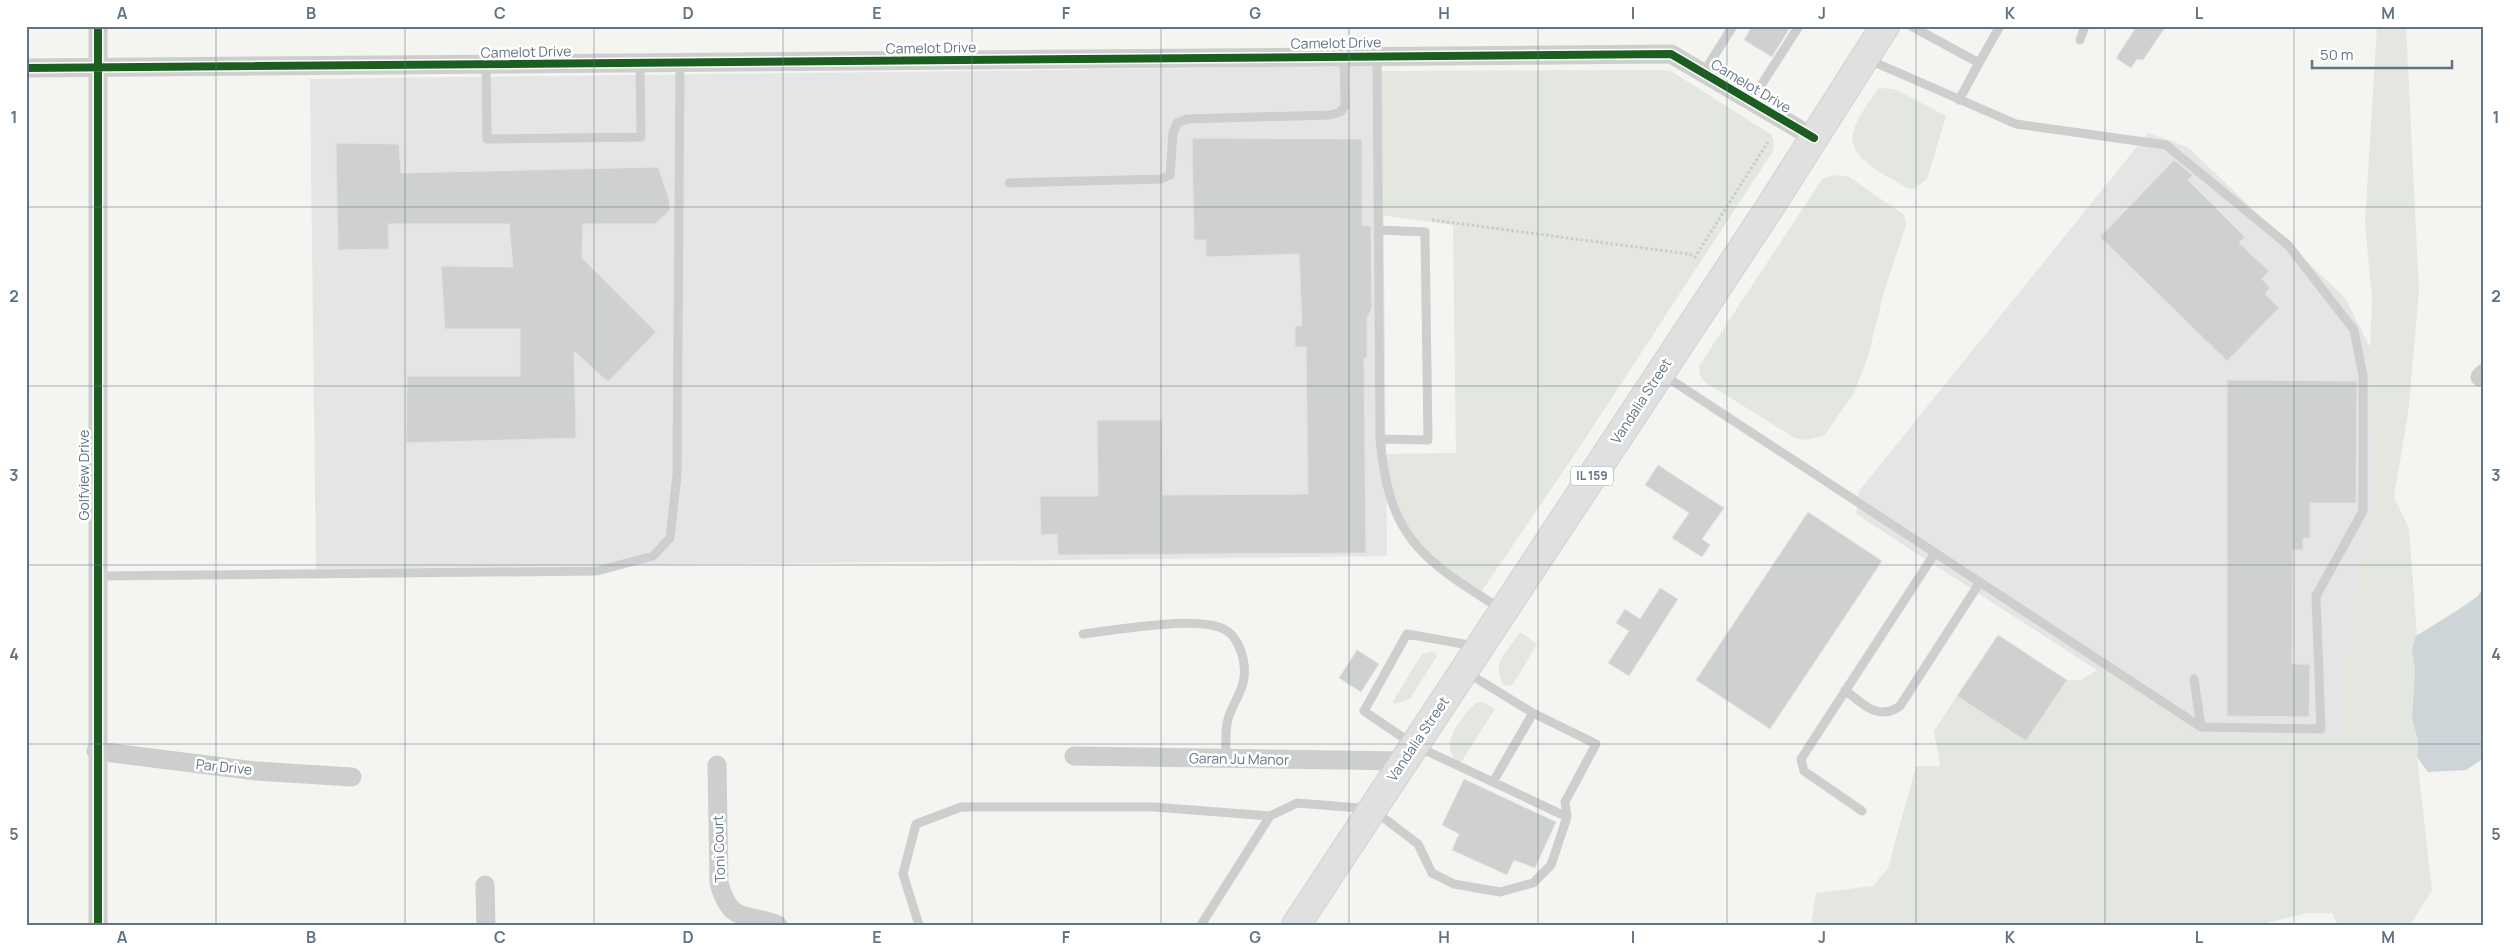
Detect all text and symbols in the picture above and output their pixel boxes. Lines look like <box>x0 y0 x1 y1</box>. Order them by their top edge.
text: A <box>117 2 128 24</box>
text: B <box>306 2 316 24</box>
text: C <box>494 2 506 24</box>
text: D <box>682 2 694 24</box>
text: E <box>872 2 882 24</box>
text: F <box>1062 2 1071 24</box>
text: G <box>1249 2 1261 24</box>
text: H <box>1438 2 1450 24</box>
text: I <box>1631 2 1635 24</box>
text: J <box>1818 2 1826 24</box>
text: K <box>2005 2 2016 24</box>
text: L <box>2195 2 2204 24</box>
text: M <box>2381 2 2395 24</box>
street label: Camelot Drive <box>1291 32 1381 53</box>
street label: Camelot Drive <box>886 37 976 58</box>
scale bar <box>2312 38 2452 70</box>
street label: Camelot Drive <box>481 41 571 62</box>
text: 50 m <box>2320 44 2354 65</box>
street label: Camelot Drive <box>1708 54 1795 117</box>
text: 1 <box>10 106 18 128</box>
text: 1 <box>2492 106 2500 128</box>
text: 2 <box>9 285 19 307</box>
text: 2 <box>2491 285 2501 307</box>
street label: Vandalia Street <box>1606 354 1675 447</box>
street label: Golfview Drive <box>74 430 93 520</box>
text: 3 <box>9 464 19 486</box>
text: 3 <box>2491 464 2501 486</box>
road number: IL 159 <box>1571 466 1613 486</box>
text: 4 <box>9 643 19 665</box>
text: 4 <box>2491 643 2501 665</box>
street label: Vandalia Street <box>1382 692 1453 785</box>
street label: Garan Ju Manor <box>1189 748 1289 769</box>
street label: Par Drive <box>195 754 253 779</box>
street label: Toni Court <box>708 815 729 883</box>
text: 5 <box>9 823 19 845</box>
text: 5 <box>2491 823 2501 845</box>
text: A <box>117 926 128 948</box>
text: B <box>306 926 316 948</box>
text: C <box>494 926 506 948</box>
text: D <box>682 926 694 948</box>
text: E <box>872 926 882 948</box>
text: F <box>1062 926 1071 948</box>
text: G <box>1249 926 1261 948</box>
text: H <box>1438 926 1450 948</box>
text: I <box>1631 926 1635 948</box>
text: J <box>1818 926 1826 948</box>
text: K <box>2005 926 2016 948</box>
text: L <box>2195 926 2204 948</box>
text: M <box>2381 926 2395 948</box>

